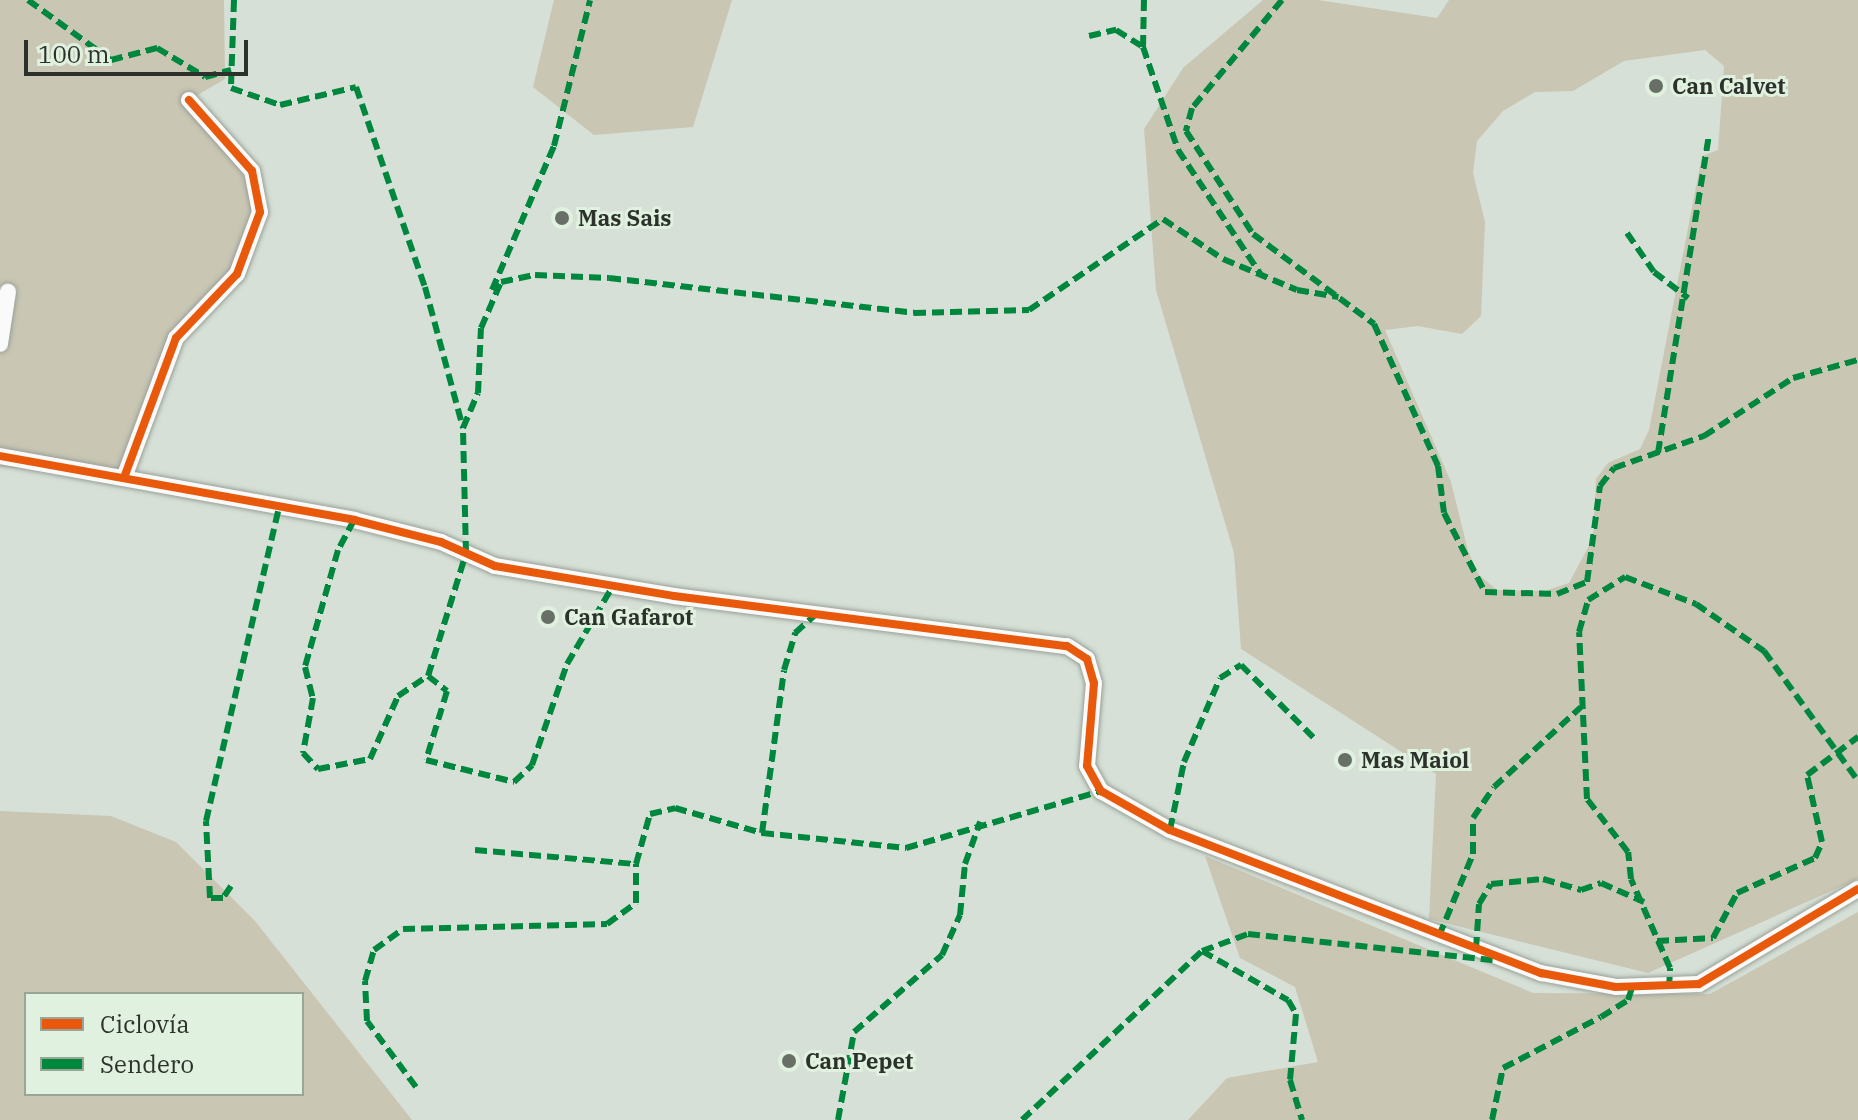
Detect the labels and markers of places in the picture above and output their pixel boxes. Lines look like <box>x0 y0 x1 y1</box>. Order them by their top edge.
place label: Can Calvet <box>1672 73 1786 99</box>
marker: Can Calvet <box>1647 77 1665 95</box>
place label: Mas Sais <box>578 205 671 231</box>
marker: Mas Sais <box>553 209 571 227</box>
place label: Can Gafarot <box>564 604 693 630</box>
marker: Can Gafarot <box>539 608 557 626</box>
place label: Mas Maiol <box>1361 747 1469 773</box>
marker: Mas Maiol <box>1336 751 1354 769</box>
place label: Can Pepet <box>805 1048 913 1074</box>
marker: Can Pepet <box>780 1052 798 1070</box>

